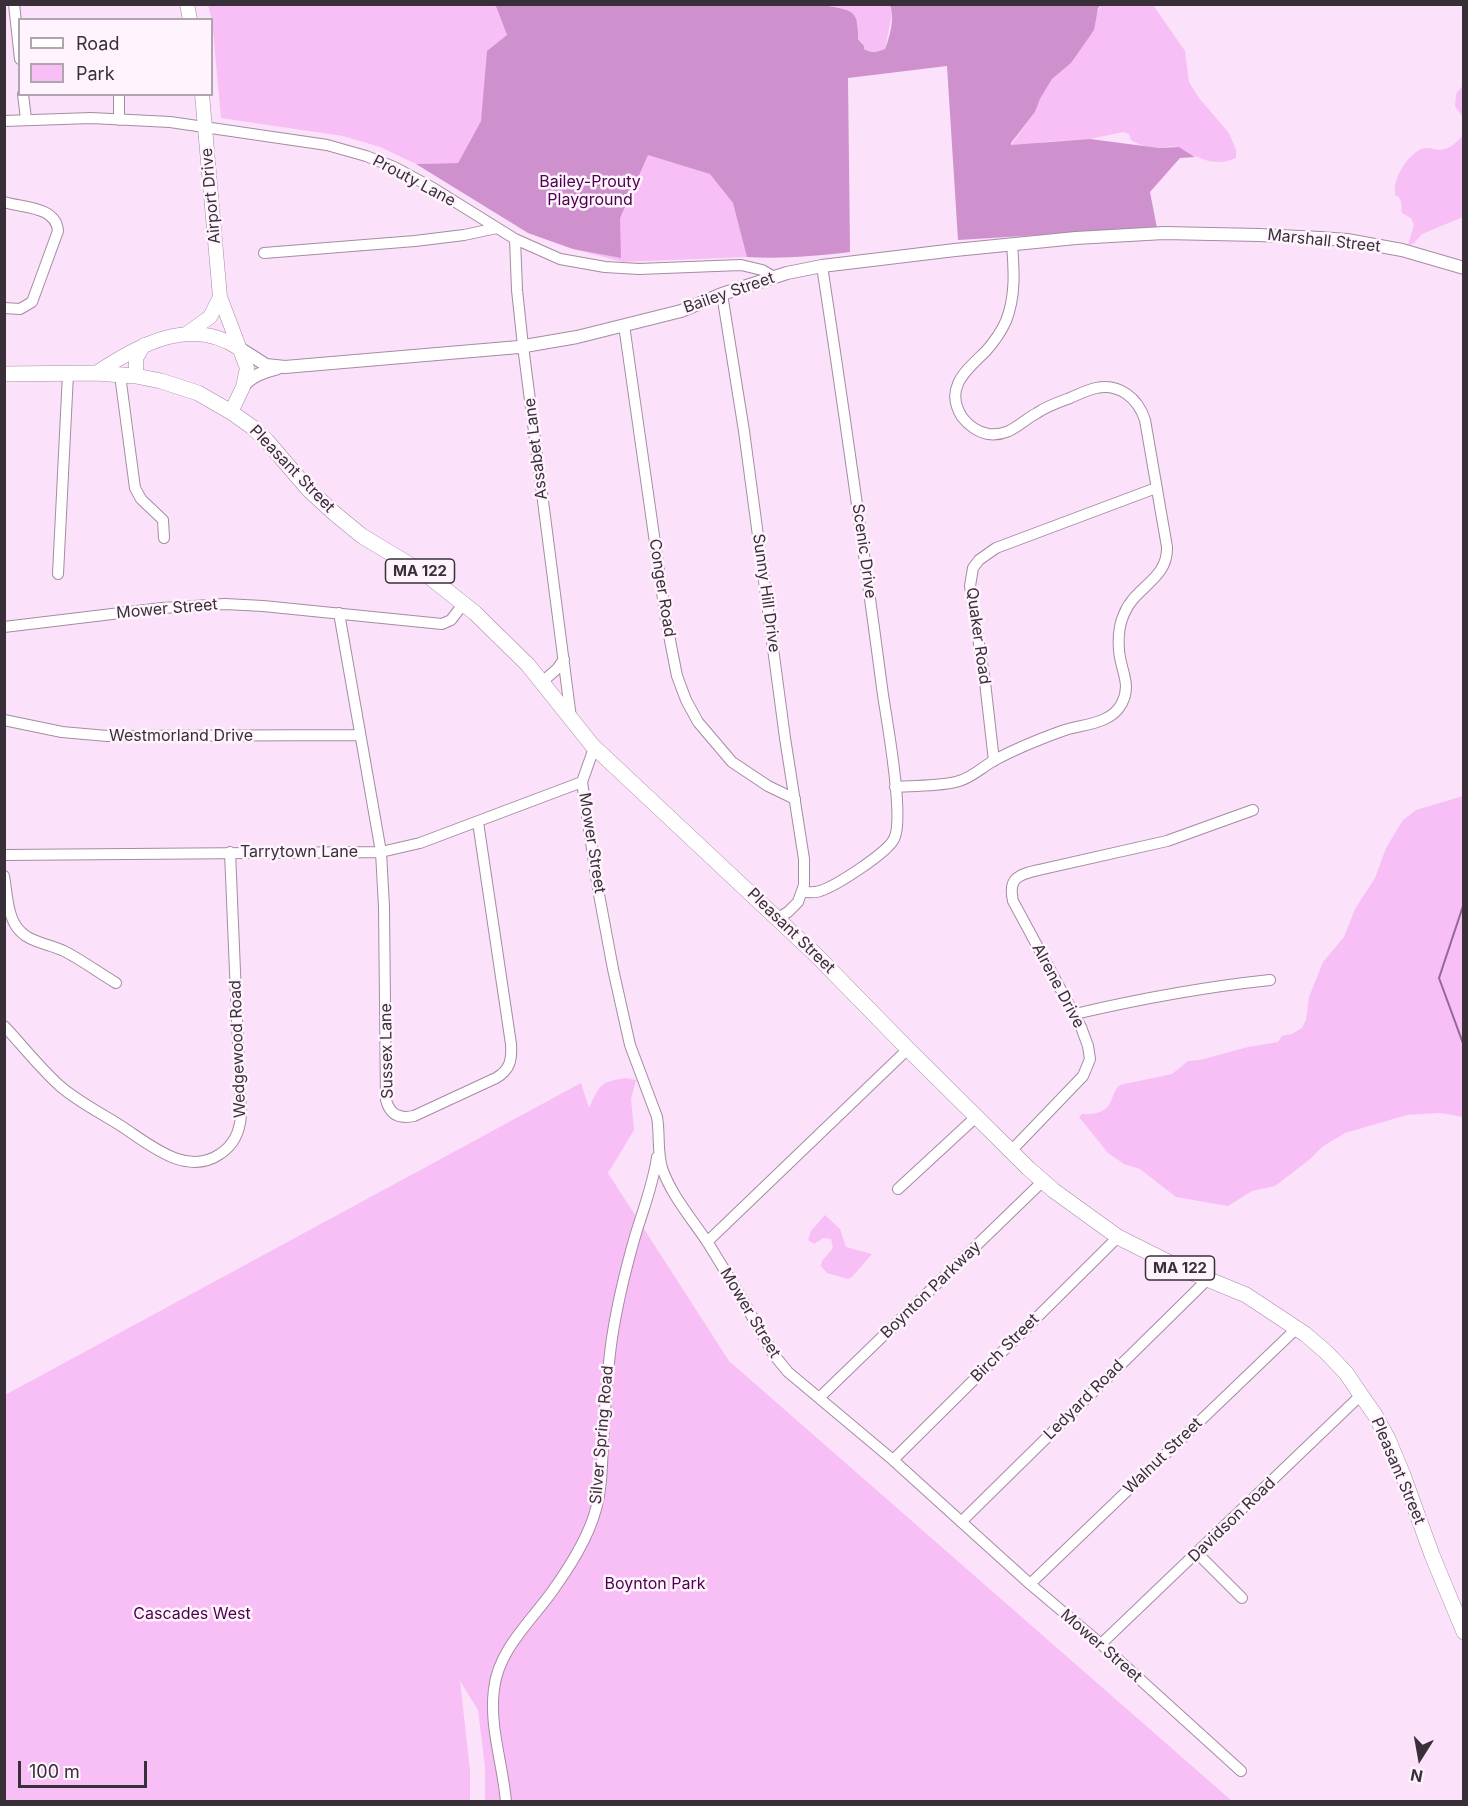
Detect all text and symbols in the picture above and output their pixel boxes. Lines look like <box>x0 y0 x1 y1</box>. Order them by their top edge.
legend <box>18 18 213 96</box>
text: Road <box>76 33 119 54</box>
text: Park <box>76 63 115 84</box>
street label: Airport Drive <box>197 147 225 245</box>
street label: Prouty Lane <box>369 151 459 211</box>
park label: Bailey-Prouty Playground <box>539 172 641 210</box>
street label: Marshall Street <box>1266 226 1382 256</box>
street label: Bailey Street <box>681 268 777 318</box>
street label: Assabet Lane <box>520 397 552 501</box>
street label: Pleasant Street <box>245 421 339 517</box>
street label: Scenic Drive <box>848 502 880 600</box>
street label: Sunny Hill Drive <box>748 532 784 654</box>
street label: Conger Road <box>645 538 679 638</box>
road number: MA 122 <box>386 559 454 583</box>
street label: Quaker Road <box>962 586 994 686</box>
street label: Mower Street <box>116 595 218 623</box>
street label: Westmorland Drive <box>109 726 253 746</box>
street label: Mower Street <box>575 791 609 895</box>
street label: Tarrytown Lane <box>240 842 358 862</box>
street label: Pleasant Street <box>743 884 839 978</box>
street label: Alrene Drive <box>1028 940 1088 1032</box>
street label: Wedgewood Road <box>226 980 250 1118</box>
street label: Sussex Lane <box>377 1003 397 1099</box>
street label: Boynton Parkway <box>877 1237 985 1343</box>
road number: MA 122 <box>1146 1256 1214 1280</box>
street label: Mower Street <box>716 1265 784 1361</box>
street label: Birch Street <box>967 1310 1043 1386</box>
street label: Ledyard Road <box>1040 1356 1128 1444</box>
street label: Silver Spring Road <box>586 1365 618 1505</box>
street label: Walnut Street <box>1120 1414 1206 1498</box>
street label: Pleasant Street <box>1367 1415 1429 1527</box>
street label: Davidson Road <box>1184 1474 1280 1566</box>
park label: Boynton Park <box>604 1574 706 1594</box>
park label: Cascades West <box>133 1604 251 1624</box>
street label: Mower Street <box>1056 1605 1146 1687</box>
north arrow <box>1390 1728 1450 1788</box>
scale bar <box>21 1749 150 1787</box>
text: 100 m <box>29 1761 80 1782</box>
text: N <box>1409 1765 1424 1787</box>

